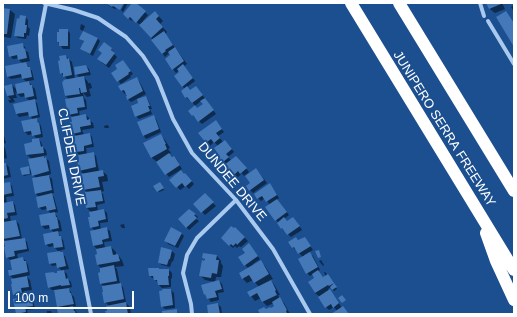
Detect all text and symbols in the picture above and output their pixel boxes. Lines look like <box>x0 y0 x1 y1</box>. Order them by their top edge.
street label: JUNIPERO SERRA FREEWAY <box>390 48 498 210</box>
street label: CLIFDEN DRIVE <box>54 107 88 207</box>
street label: DUNDEE DRIVE <box>194 139 270 225</box>
scale bar <box>10 283 136 309</box>
text: 100 m <box>15 291 48 305</box>

